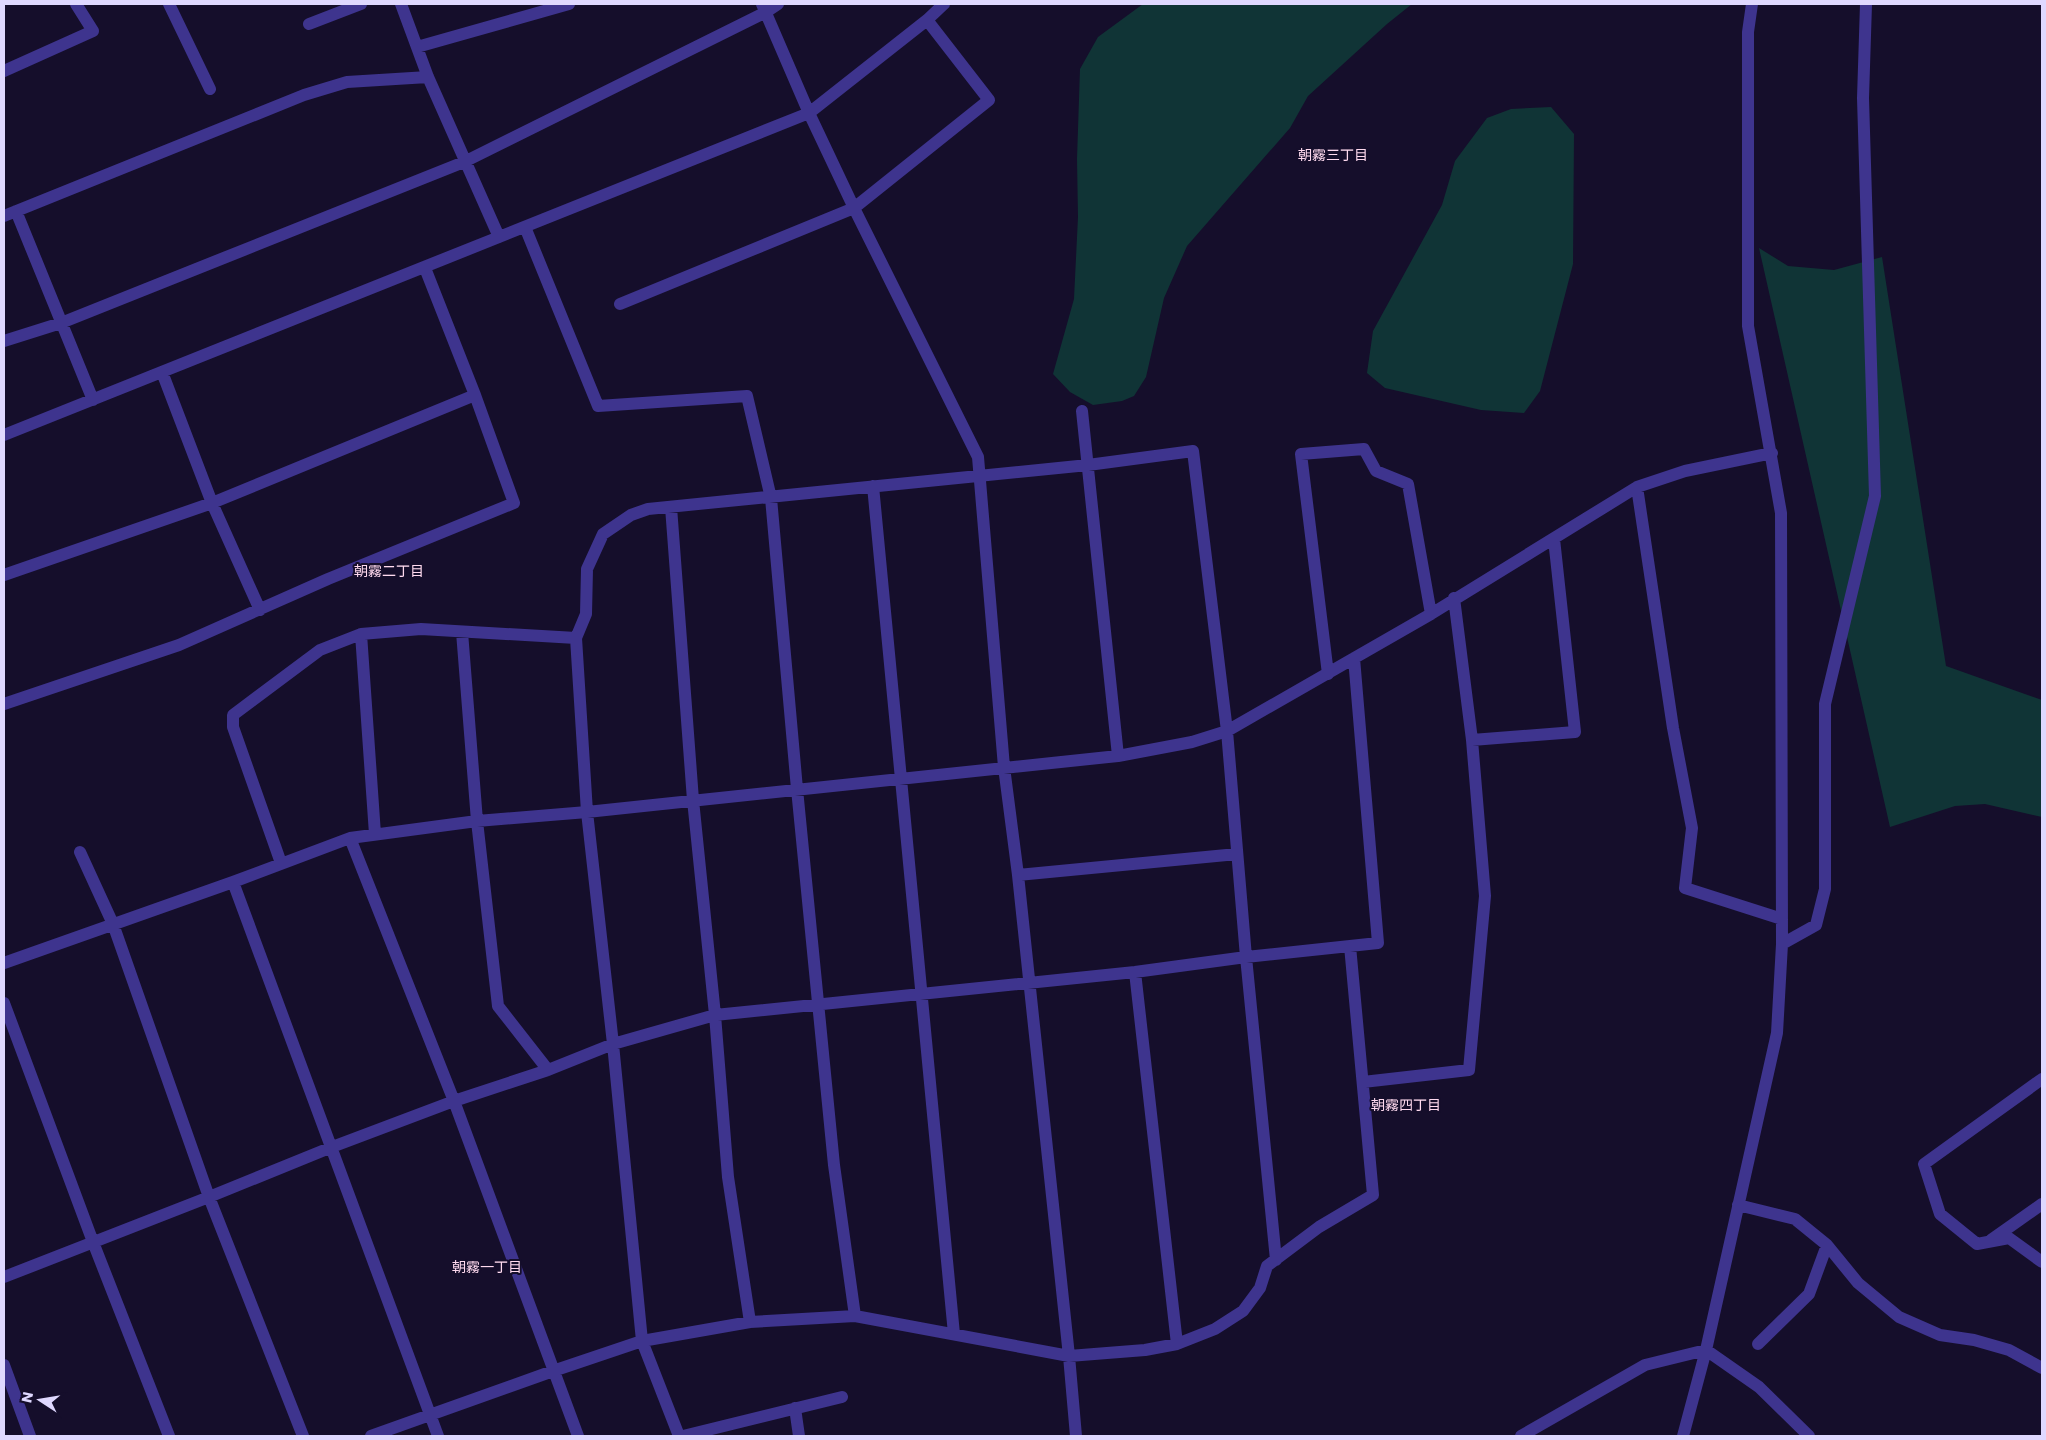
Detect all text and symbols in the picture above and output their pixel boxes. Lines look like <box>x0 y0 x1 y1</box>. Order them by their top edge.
district label: 朝霧三丁目 <box>1298 145 1368 165</box>
district label: 朝霧二丁目 <box>354 561 424 581</box>
district label: 朝霧四丁目 <box>1371 1095 1441 1115</box>
district label: 朝霧一丁目 <box>452 1257 522 1277</box>
north arrow <box>15 1375 65 1425</box>
text: N <box>16 1390 38 1405</box>

